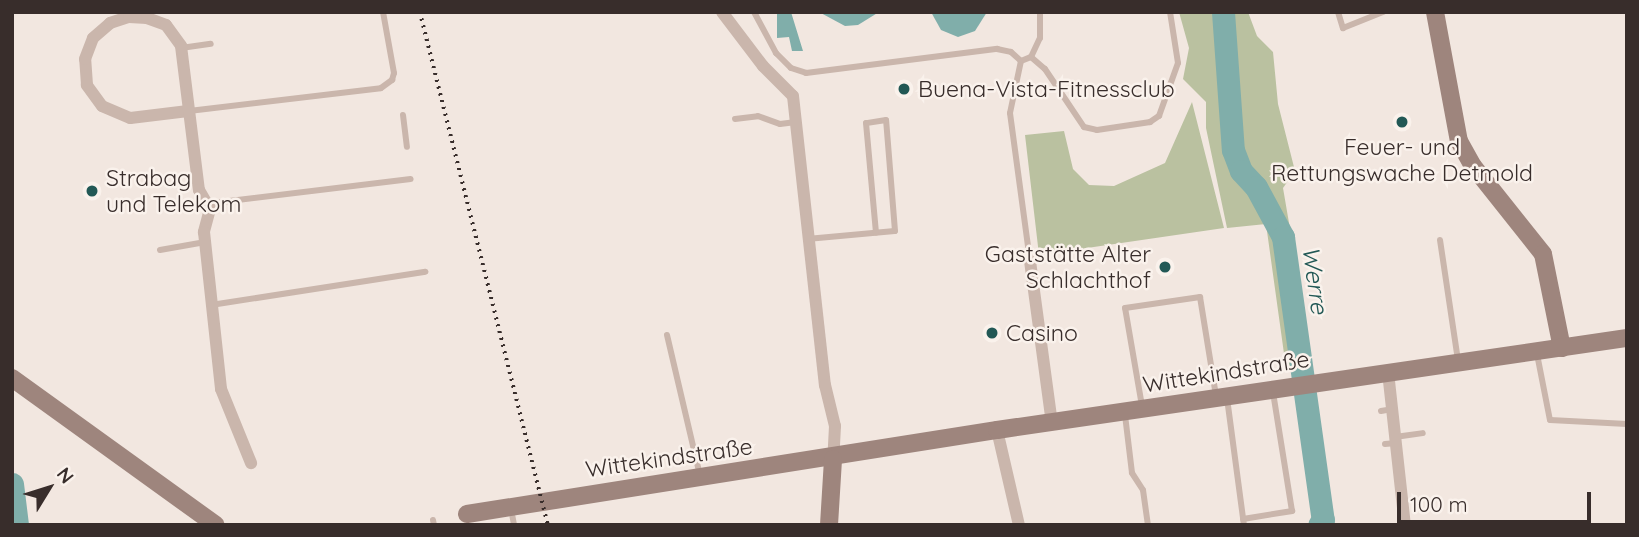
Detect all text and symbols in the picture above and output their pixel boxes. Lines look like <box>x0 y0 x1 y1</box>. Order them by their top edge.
place label: Buena-Vista-Fitnessclub <box>918 75 1175 103</box>
marker: Buena-Vista-Fitnessclub <box>896 81 912 97</box>
marker: Feuer- und Rettungswache Detmold <box>1394 114 1410 130</box>
place label: Feuer- und Rettungswache Detmold <box>1271 133 1533 187</box>
place label: Strabag und Telekom <box>106 164 241 218</box>
marker: Strabag und Telekom <box>84 183 100 199</box>
place label: Gaststätte Alter Schlachthof <box>985 240 1151 294</box>
water label: Werre <box>1296 244 1334 316</box>
marker: Gaststätte Alter Schlachthof <box>1157 259 1173 275</box>
place label: Casino <box>1006 319 1078 347</box>
marker: Casino <box>984 325 1000 341</box>
street label: Wittekindstraße <box>1141 345 1311 399</box>
street label: Wittekindstraße <box>584 433 754 483</box>
north arrow <box>14 453 84 523</box>
text: N <box>52 462 79 488</box>
scale bar <box>1401 477 1595 522</box>
text: 100 m <box>1410 491 1468 517</box>

